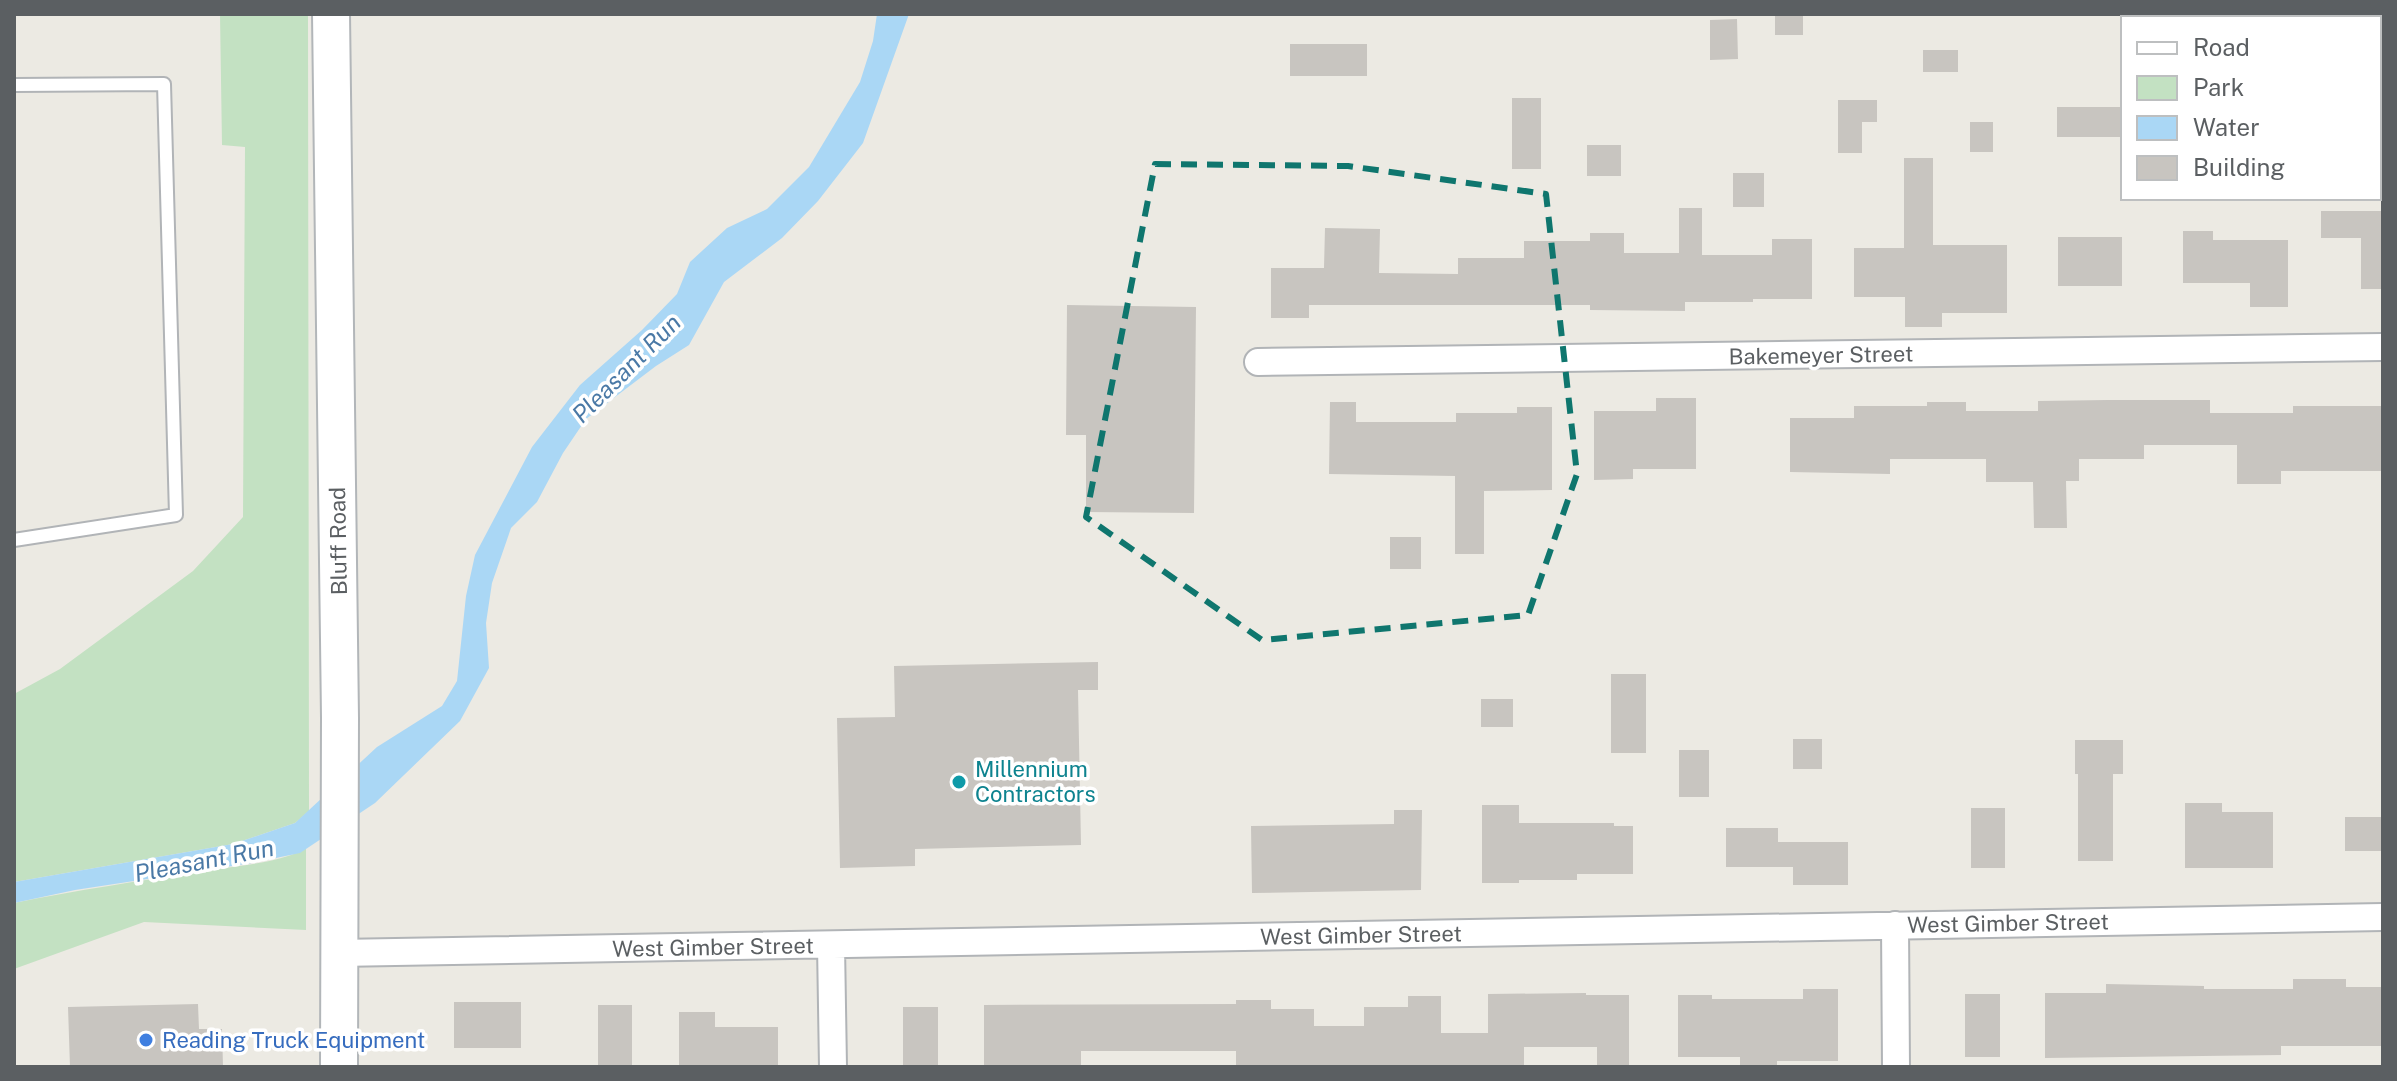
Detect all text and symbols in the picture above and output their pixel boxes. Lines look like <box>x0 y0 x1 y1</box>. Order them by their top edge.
legend <box>2121 16 2381 200</box>
text: Road <box>2193 33 2250 61</box>
text: Park <box>2193 73 2244 101</box>
text: Water <box>2193 113 2260 141</box>
text: Building <box>2193 153 2285 181</box>
water label: Pleasant Run <box>566 308 686 428</box>
street label: Bakemeyer Street <box>1728 340 1914 370</box>
street label: Bluff Road <box>324 487 352 595</box>
place label: Millennium Contractors <box>975 756 1096 807</box>
marker: Millennium Contractors <box>950 773 968 791</box>
water label: Pleasant Run <box>132 833 276 887</box>
street label: West Gimber Street <box>1907 908 2109 938</box>
street label: West Gimber Street <box>1260 920 1462 950</box>
street label: West Gimber Street <box>612 932 814 962</box>
place label: Reading Truck Equipment <box>162 1027 425 1053</box>
marker: Reading Truck Equipment <box>137 1031 155 1049</box>

